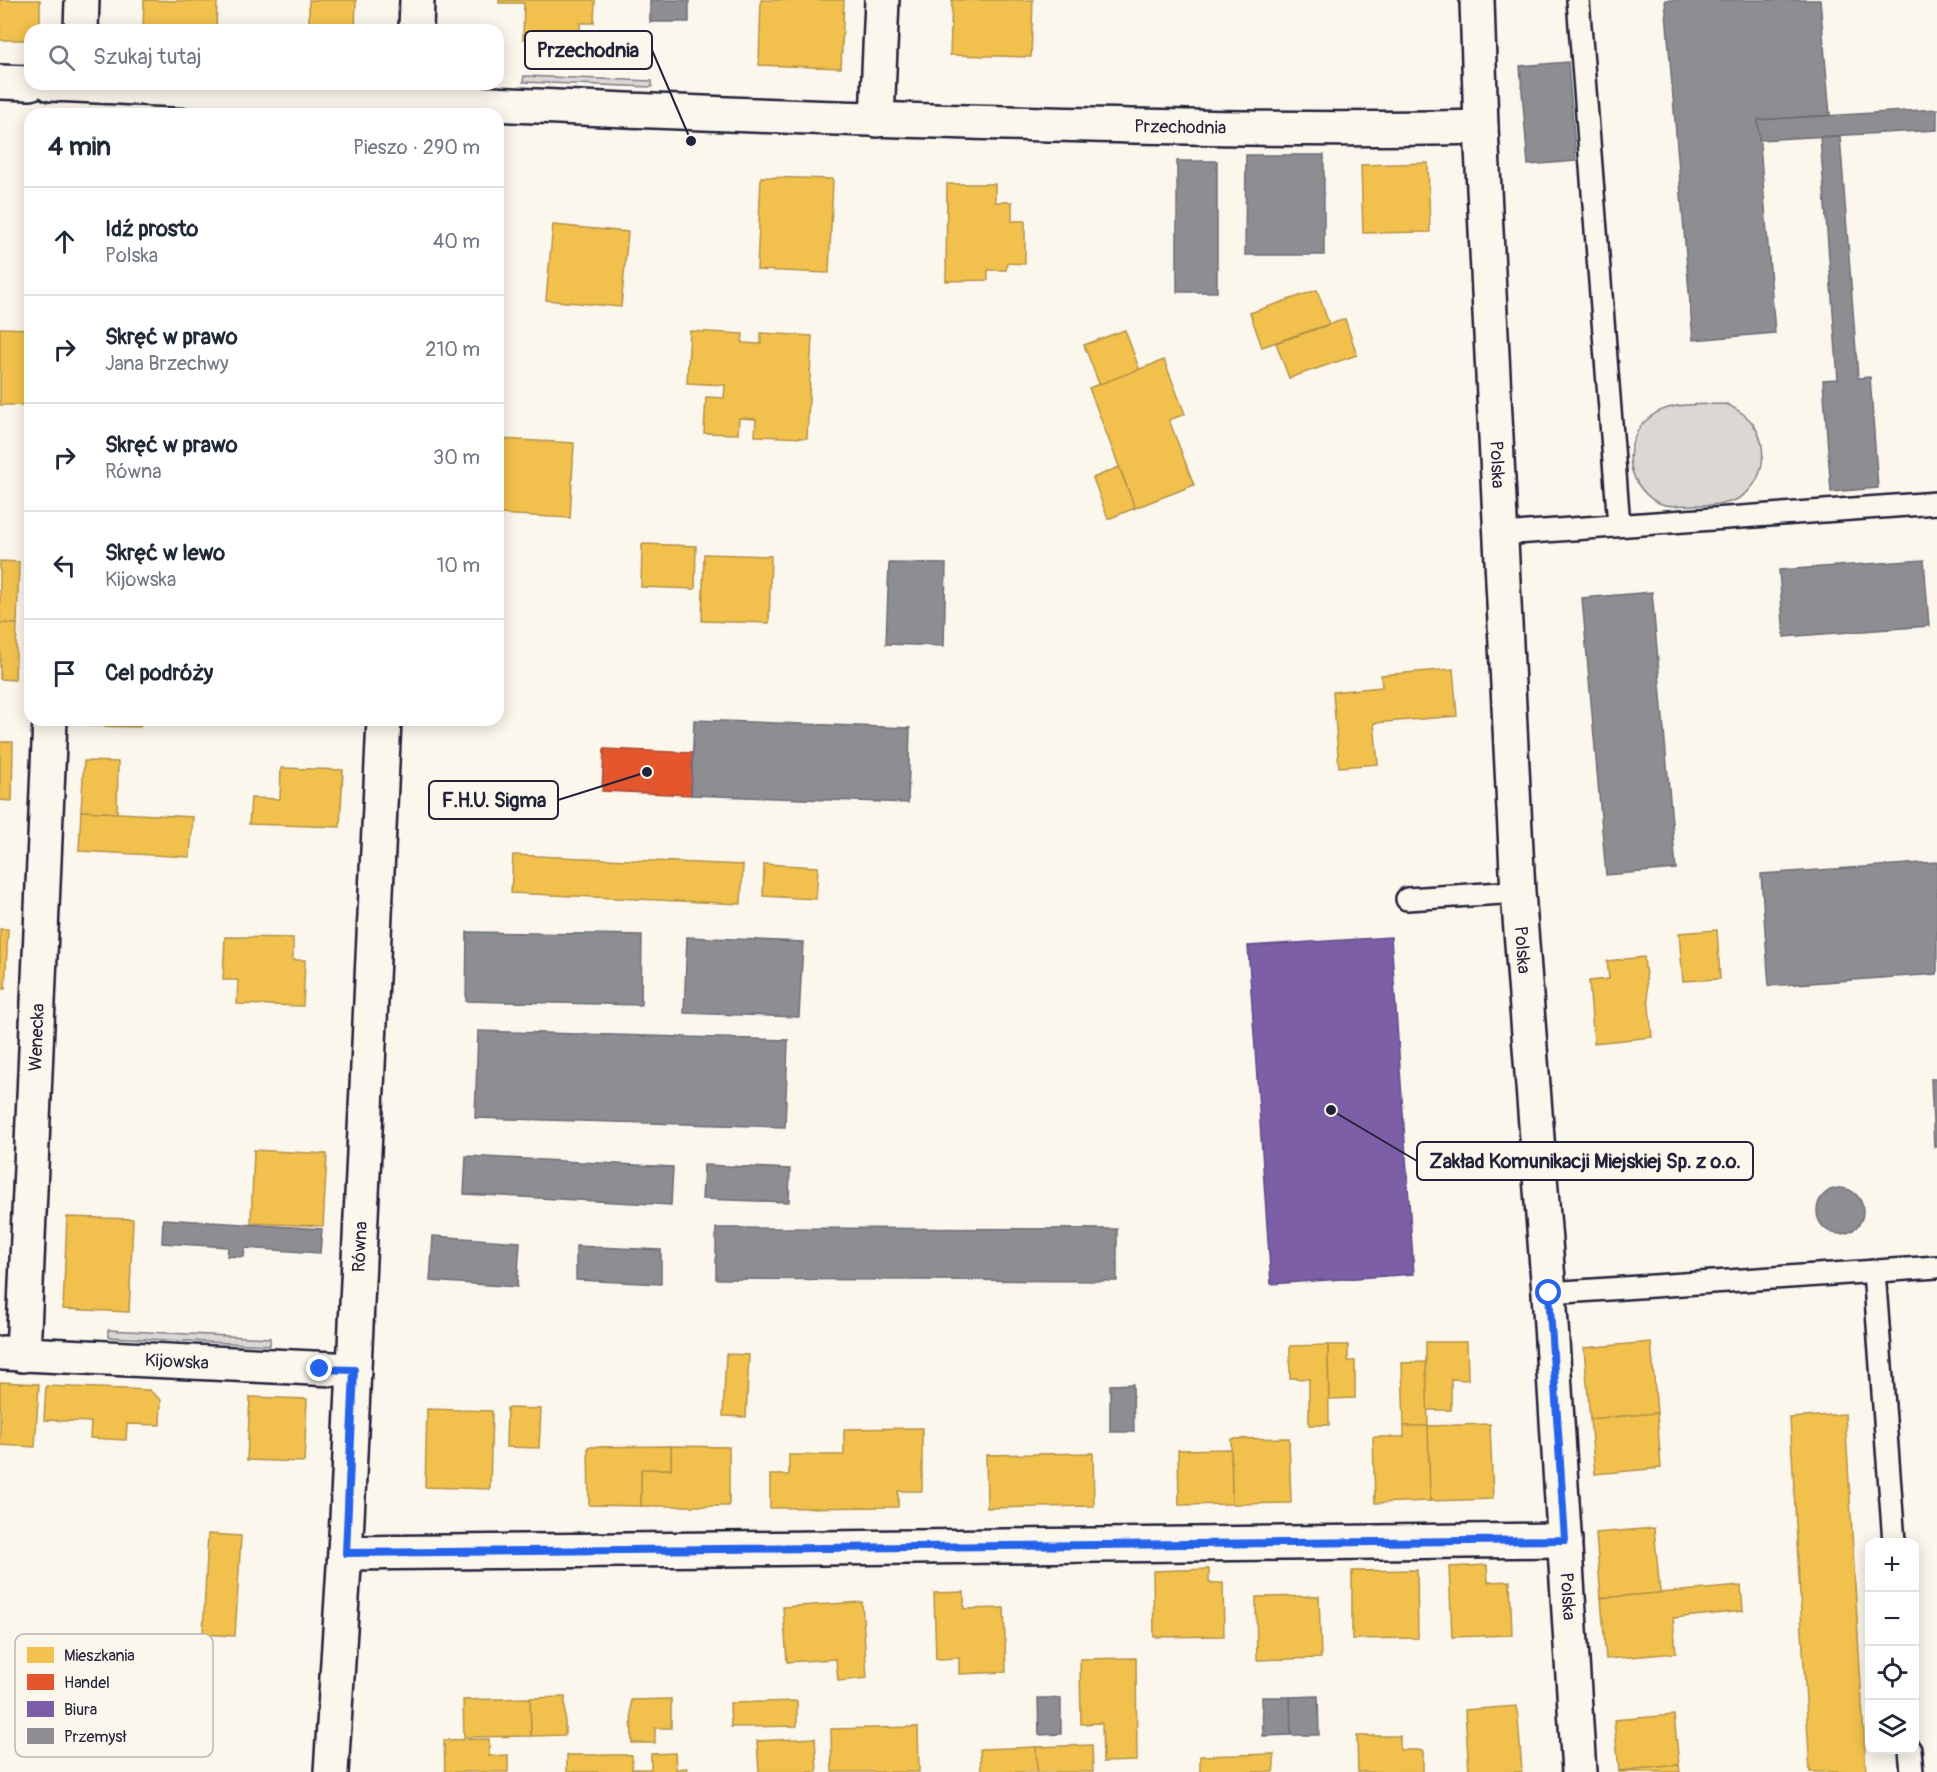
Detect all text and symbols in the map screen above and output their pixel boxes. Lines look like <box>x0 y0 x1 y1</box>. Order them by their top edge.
search box <box>24 24 504 90</box>
callout: Przechodnia <box>525 31 652 69</box>
text: Przechodnia <box>537 38 639 63</box>
icon: search <box>45 41 78 74</box>
text: Szukaj tutaj <box>93 43 202 71</box>
street label: Przechodnia <box>1134 115 1226 139</box>
text: 4 min <box>48 131 111 163</box>
text: Pieszo · 290 m <box>353 135 480 160</box>
text: Idź prosto <box>105 215 198 243</box>
icon: ahead <box>48 225 81 258</box>
text: 40 m <box>433 229 480 254</box>
text: Polska <box>105 243 158 268</box>
text: Skręć w prawo <box>105 323 238 351</box>
icon: right <box>48 333 81 366</box>
text: 210 m <box>425 337 480 362</box>
text: Jana Brzechwy <box>105 351 229 376</box>
text: Skręć w prawo <box>105 431 238 459</box>
street label: Polska <box>1485 440 1510 489</box>
icon: right <box>48 441 81 474</box>
text: 30 m <box>433 445 480 470</box>
text: Równa <box>105 459 162 484</box>
text: Skręć w lewo <box>105 539 225 567</box>
icon: left <box>48 549 81 582</box>
text: 10 m <box>436 553 480 578</box>
text: Kijowska <box>105 567 176 592</box>
icon: arrive <box>48 657 81 690</box>
text: Cel podróży <box>105 659 213 687</box>
callout: F.H.U. Sigma <box>429 781 558 819</box>
text: F.H.U. Sigma <box>442 788 546 813</box>
street label: Polska <box>1509 925 1536 975</box>
street label: Wenecka <box>24 1003 49 1072</box>
callout: Zakład Komunikacji Miejskiej Sp. z o.o. <box>1417 1142 1753 1180</box>
text: Zakład Komunikacji Miejskiej Sp. z o.o. <box>1429 1149 1741 1174</box>
street label: Równa <box>347 1221 372 1273</box>
route start <box>1535 1279 1561 1305</box>
street label: Kijowska <box>144 1348 209 1374</box>
route end <box>306 1355 332 1381</box>
map controls <box>1865 1538 1919 1754</box>
button: + <box>1865 1538 1919 1592</box>
street label: Polska <box>1555 1572 1581 1621</box>
button: − <box>1865 1592 1919 1646</box>
legend <box>15 1634 213 1757</box>
text: Mieszkania <box>64 1646 135 1666</box>
button: locate <box>1865 1646 1919 1700</box>
text: Handel <box>64 1673 110 1693</box>
text: Biura <box>64 1700 97 1720</box>
button: layers <box>1865 1700 1919 1754</box>
text: Przemysł <box>64 1727 127 1747</box>

